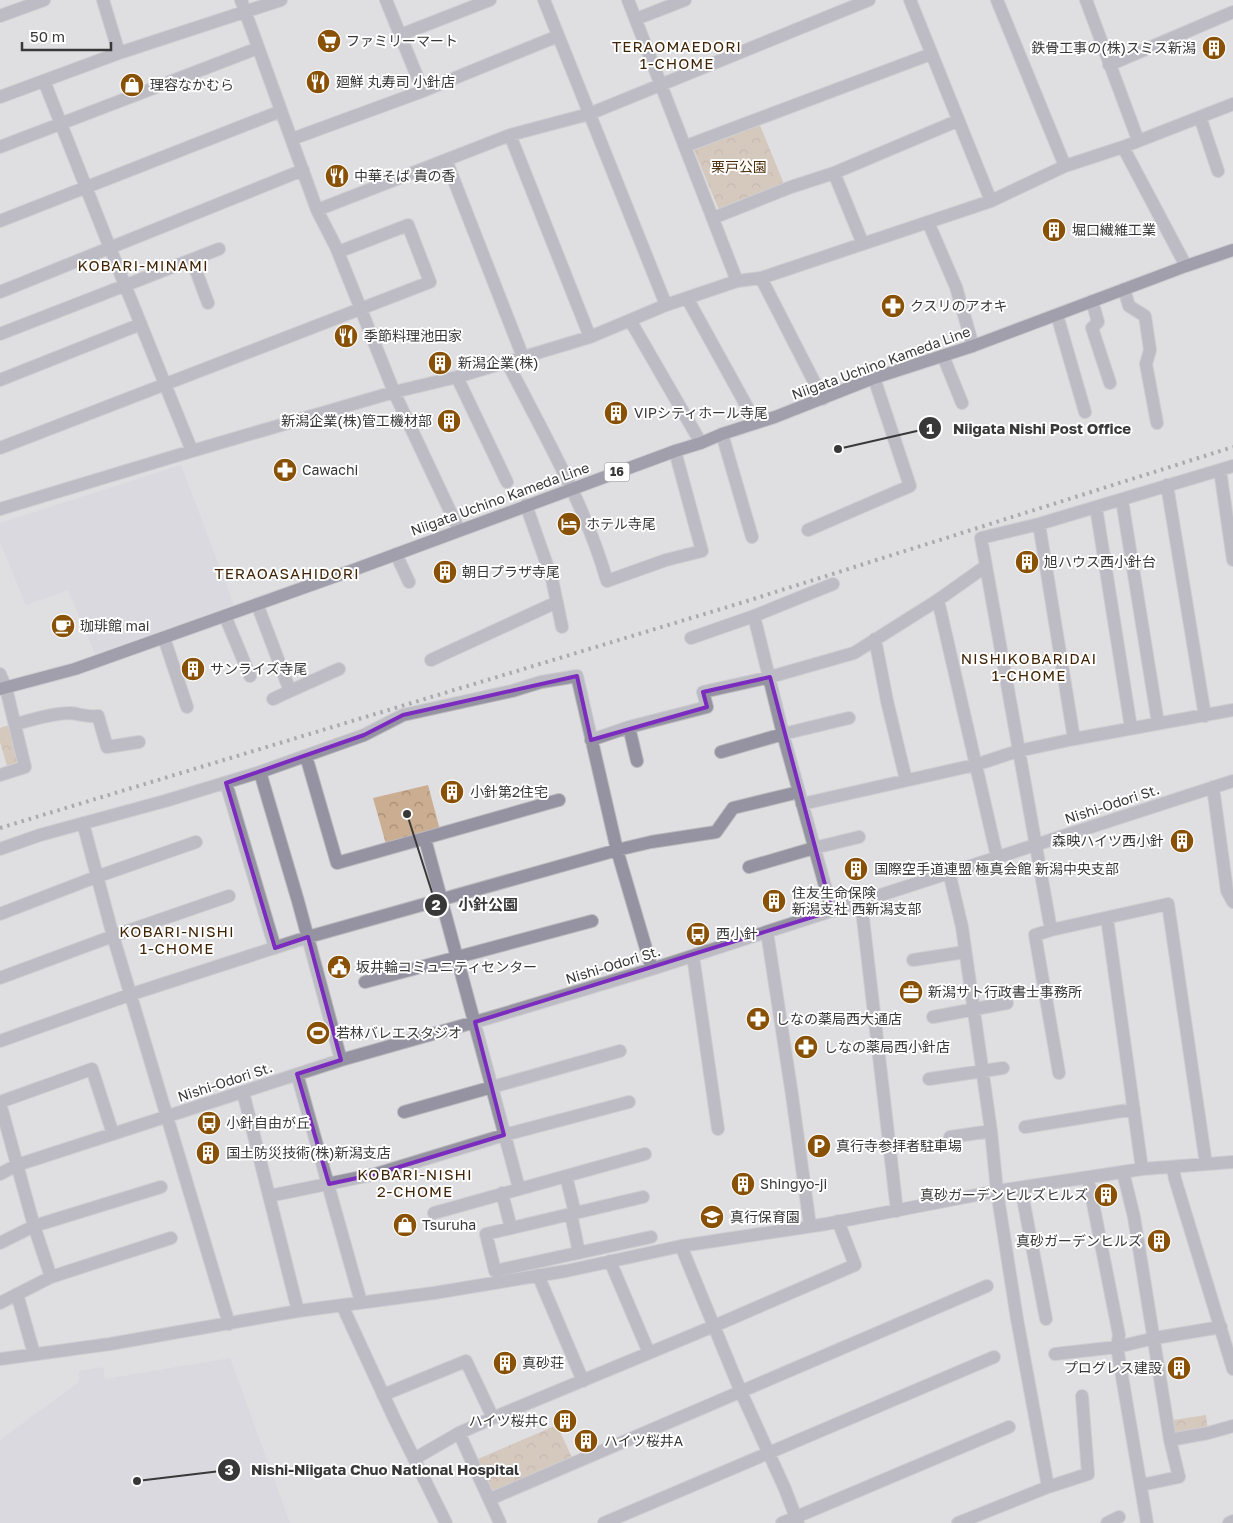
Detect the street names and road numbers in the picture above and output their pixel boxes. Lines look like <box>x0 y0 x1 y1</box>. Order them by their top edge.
street label: Niigata Uchino Kameda Line <box>789 322 972 403</box>
street label: Niigata Uchino Kameda Line <box>408 458 591 539</box>
road number: 16 <box>604 462 630 482</box>
street label: Nishi-Odori St. <box>1062 780 1161 827</box>
street label: Nishi-Odori St. <box>563 942 662 987</box>
street label: Nishi-Odori St. <box>175 1058 274 1105</box>

